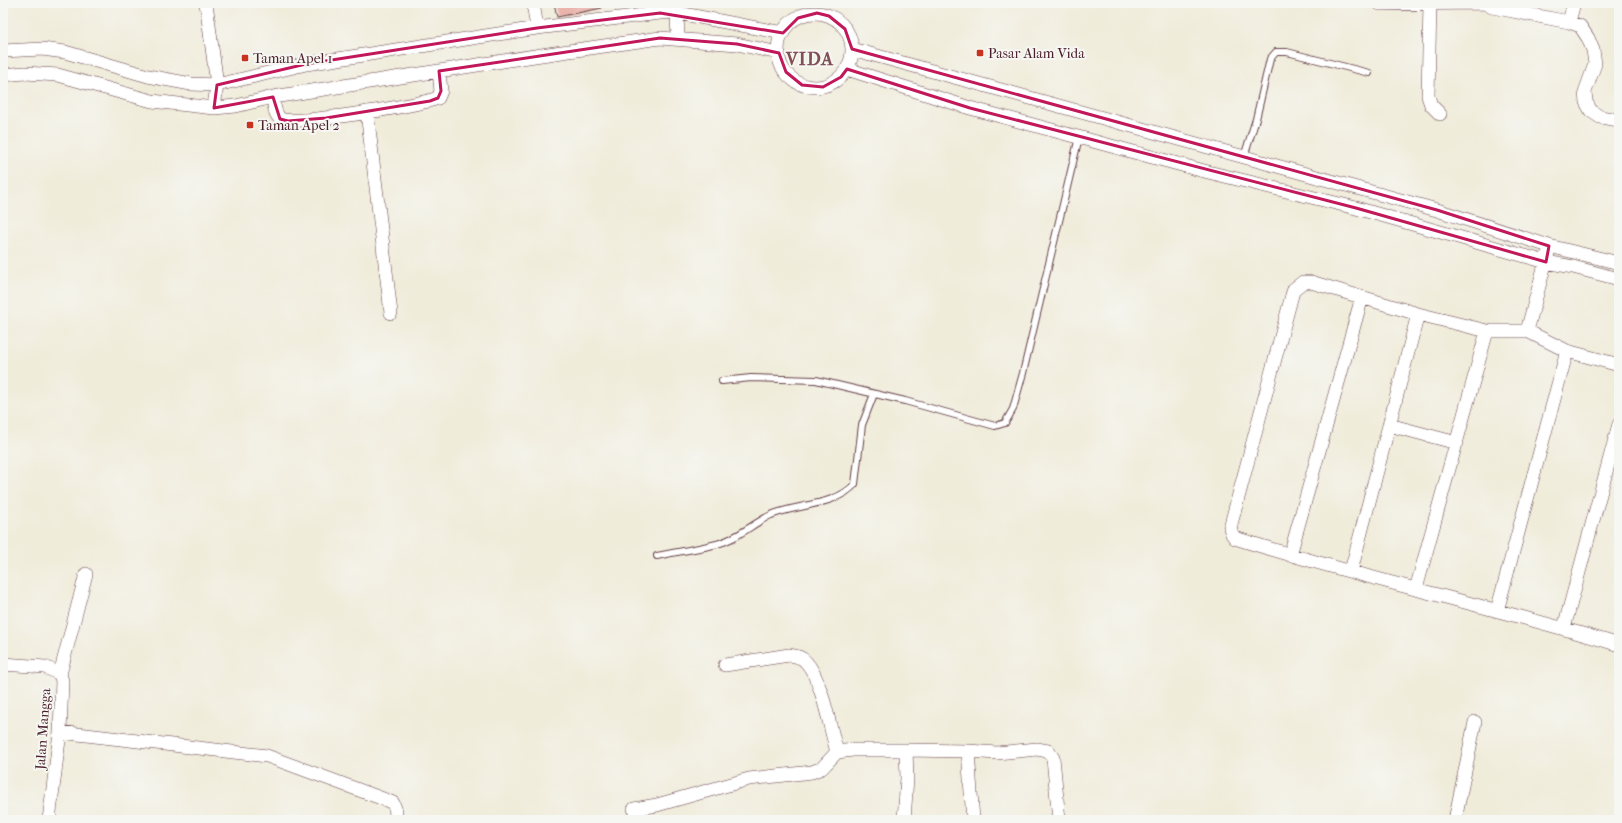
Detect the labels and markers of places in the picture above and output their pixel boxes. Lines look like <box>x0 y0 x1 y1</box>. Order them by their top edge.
place label: Pasar Alam Vida <box>988 45 1085 62</box>
marker: Pasar Alam Vida <box>975 48 985 58</box>
place label: Taman Apel 1 <box>253 50 332 67</box>
marker: Taman Apel 1 <box>240 53 250 63</box>
place label: Taman Apel 2 <box>258 117 340 134</box>
marker: Taman Apel 2 <box>245 120 255 130</box>

